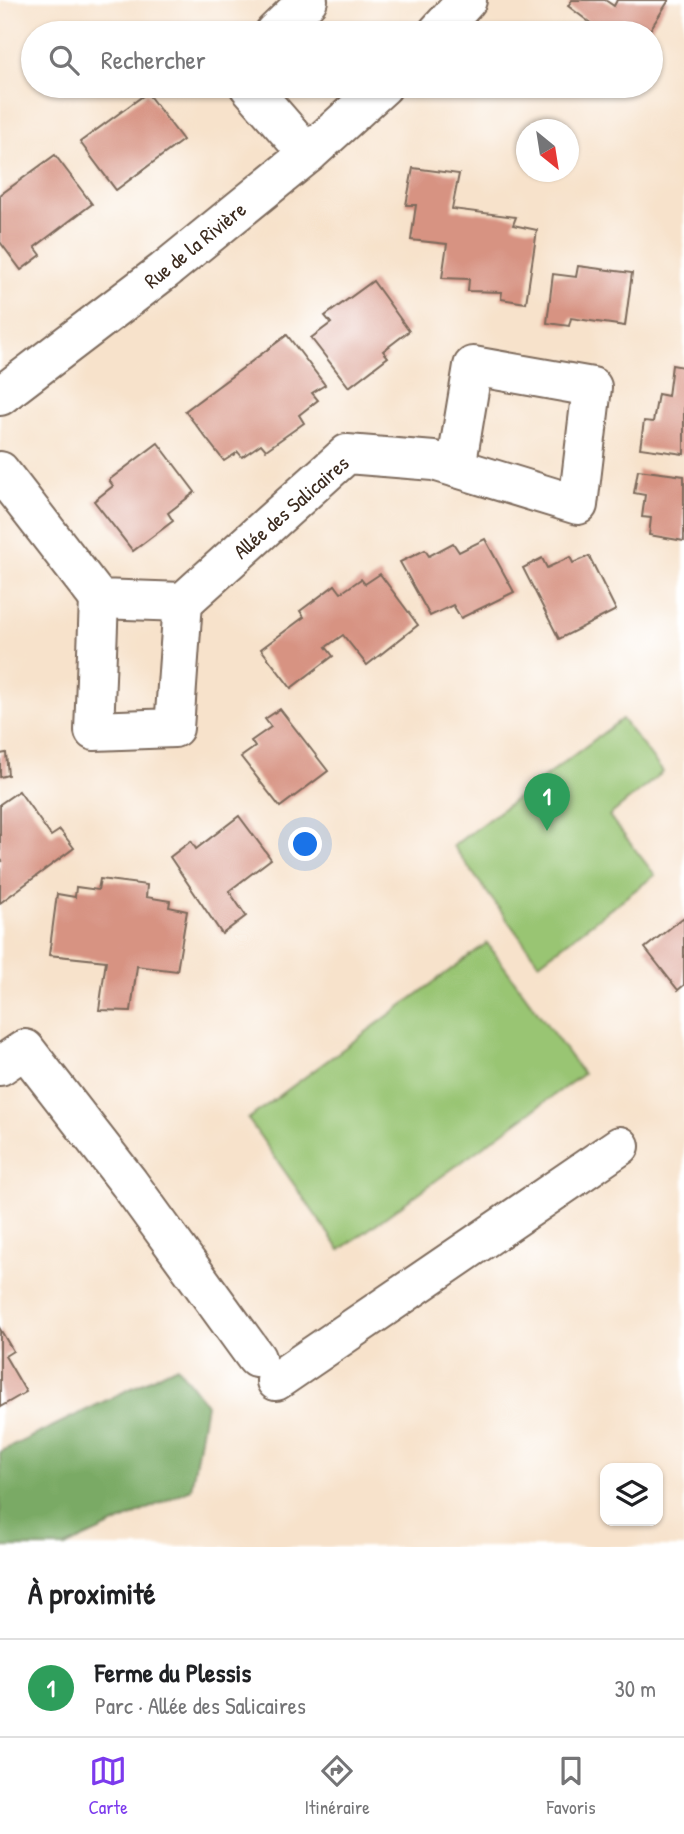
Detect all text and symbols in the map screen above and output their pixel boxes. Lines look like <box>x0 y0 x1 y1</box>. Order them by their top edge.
search box <box>21 21 663 98</box>
icon: search <box>45 41 83 79</box>
text: Rechercher <box>101 42 206 77</box>
north arrow <box>516 119 579 182</box>
street label: Rue de la Rivière <box>138 195 252 295</box>
street label: Allée des Salicaires <box>227 449 355 565</box>
pin: 1 <box>524 773 570 831</box>
your location <box>288 827 322 861</box>
map controls <box>600 1463 663 1526</box>
button: layers <box>600 1463 663 1526</box>
text: À proximité <box>28 1573 156 1613</box>
text: Ferme du Plessis <box>95 1655 251 1690</box>
text: 1 <box>47 1673 55 1704</box>
text: 30 m <box>614 1673 656 1704</box>
text: Parc · Allée des Salicaires <box>95 1690 306 1721</box>
tab: Carte <box>88 1752 128 1820</box>
tab: Itinéraire <box>305 1752 370 1820</box>
tab: Favoris <box>547 1752 596 1820</box>

